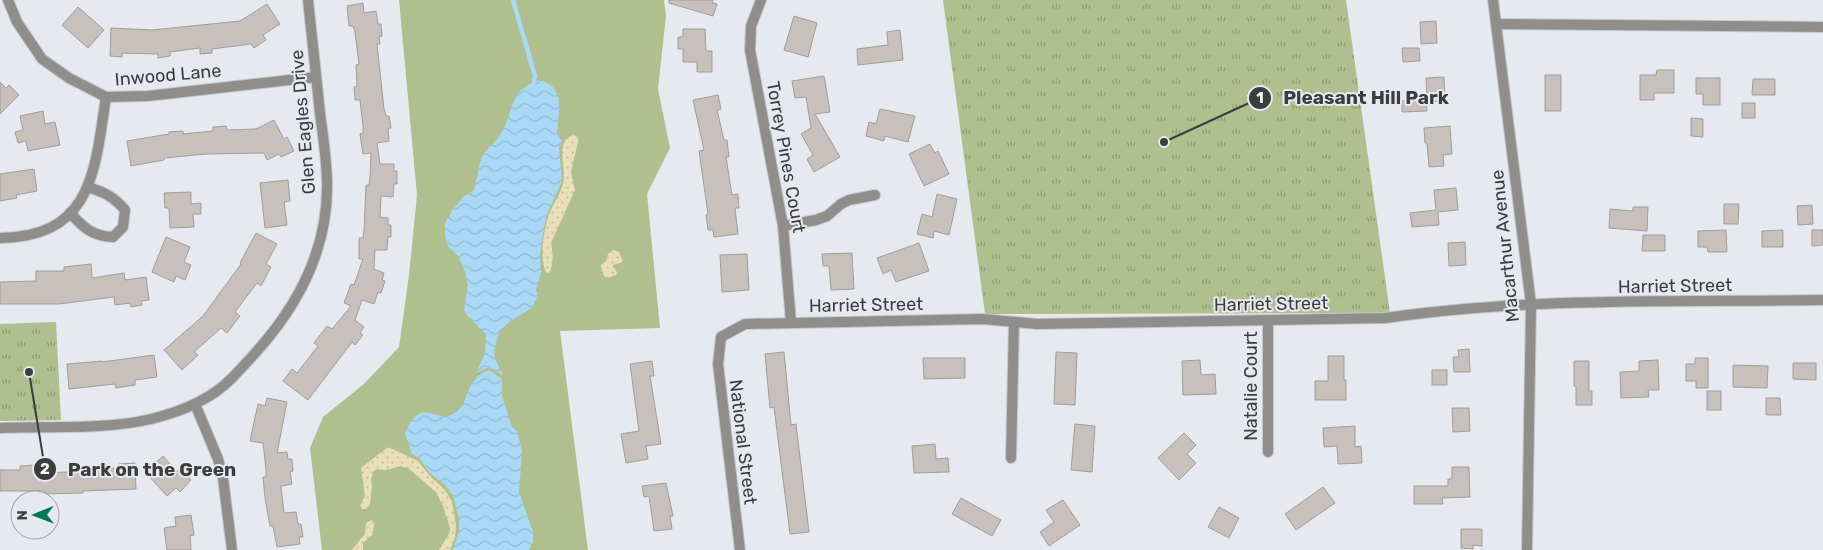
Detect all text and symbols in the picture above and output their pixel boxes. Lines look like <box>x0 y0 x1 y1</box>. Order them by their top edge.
street label: Glen Eagles Drive <box>286 49 320 195</box>
street label: Inwood Lane <box>114 59 222 91</box>
street label: Torrey Pines Court <box>762 79 810 235</box>
callout: Pleasant Hill Park <box>1248 81 1459 115</box>
text: Pleasant Hill Park <box>1283 86 1449 109</box>
text: 1 <box>1256 89 1264 107</box>
street label: Macarthur Avenue <box>1486 169 1524 323</box>
street label: Harriet Street <box>1618 274 1732 298</box>
street label: Harriet Street <box>1214 292 1328 316</box>
street label: Harriet Street <box>809 293 923 317</box>
street label: Natalie Court <box>1240 331 1262 441</box>
street label: National Street <box>724 378 762 506</box>
callout: Park on the Green <box>33 452 247 486</box>
text: Park on the Green <box>68 458 236 481</box>
text: 2 <box>40 460 50 478</box>
north arrow <box>10 490 60 540</box>
text: N <box>14 510 31 520</box>

